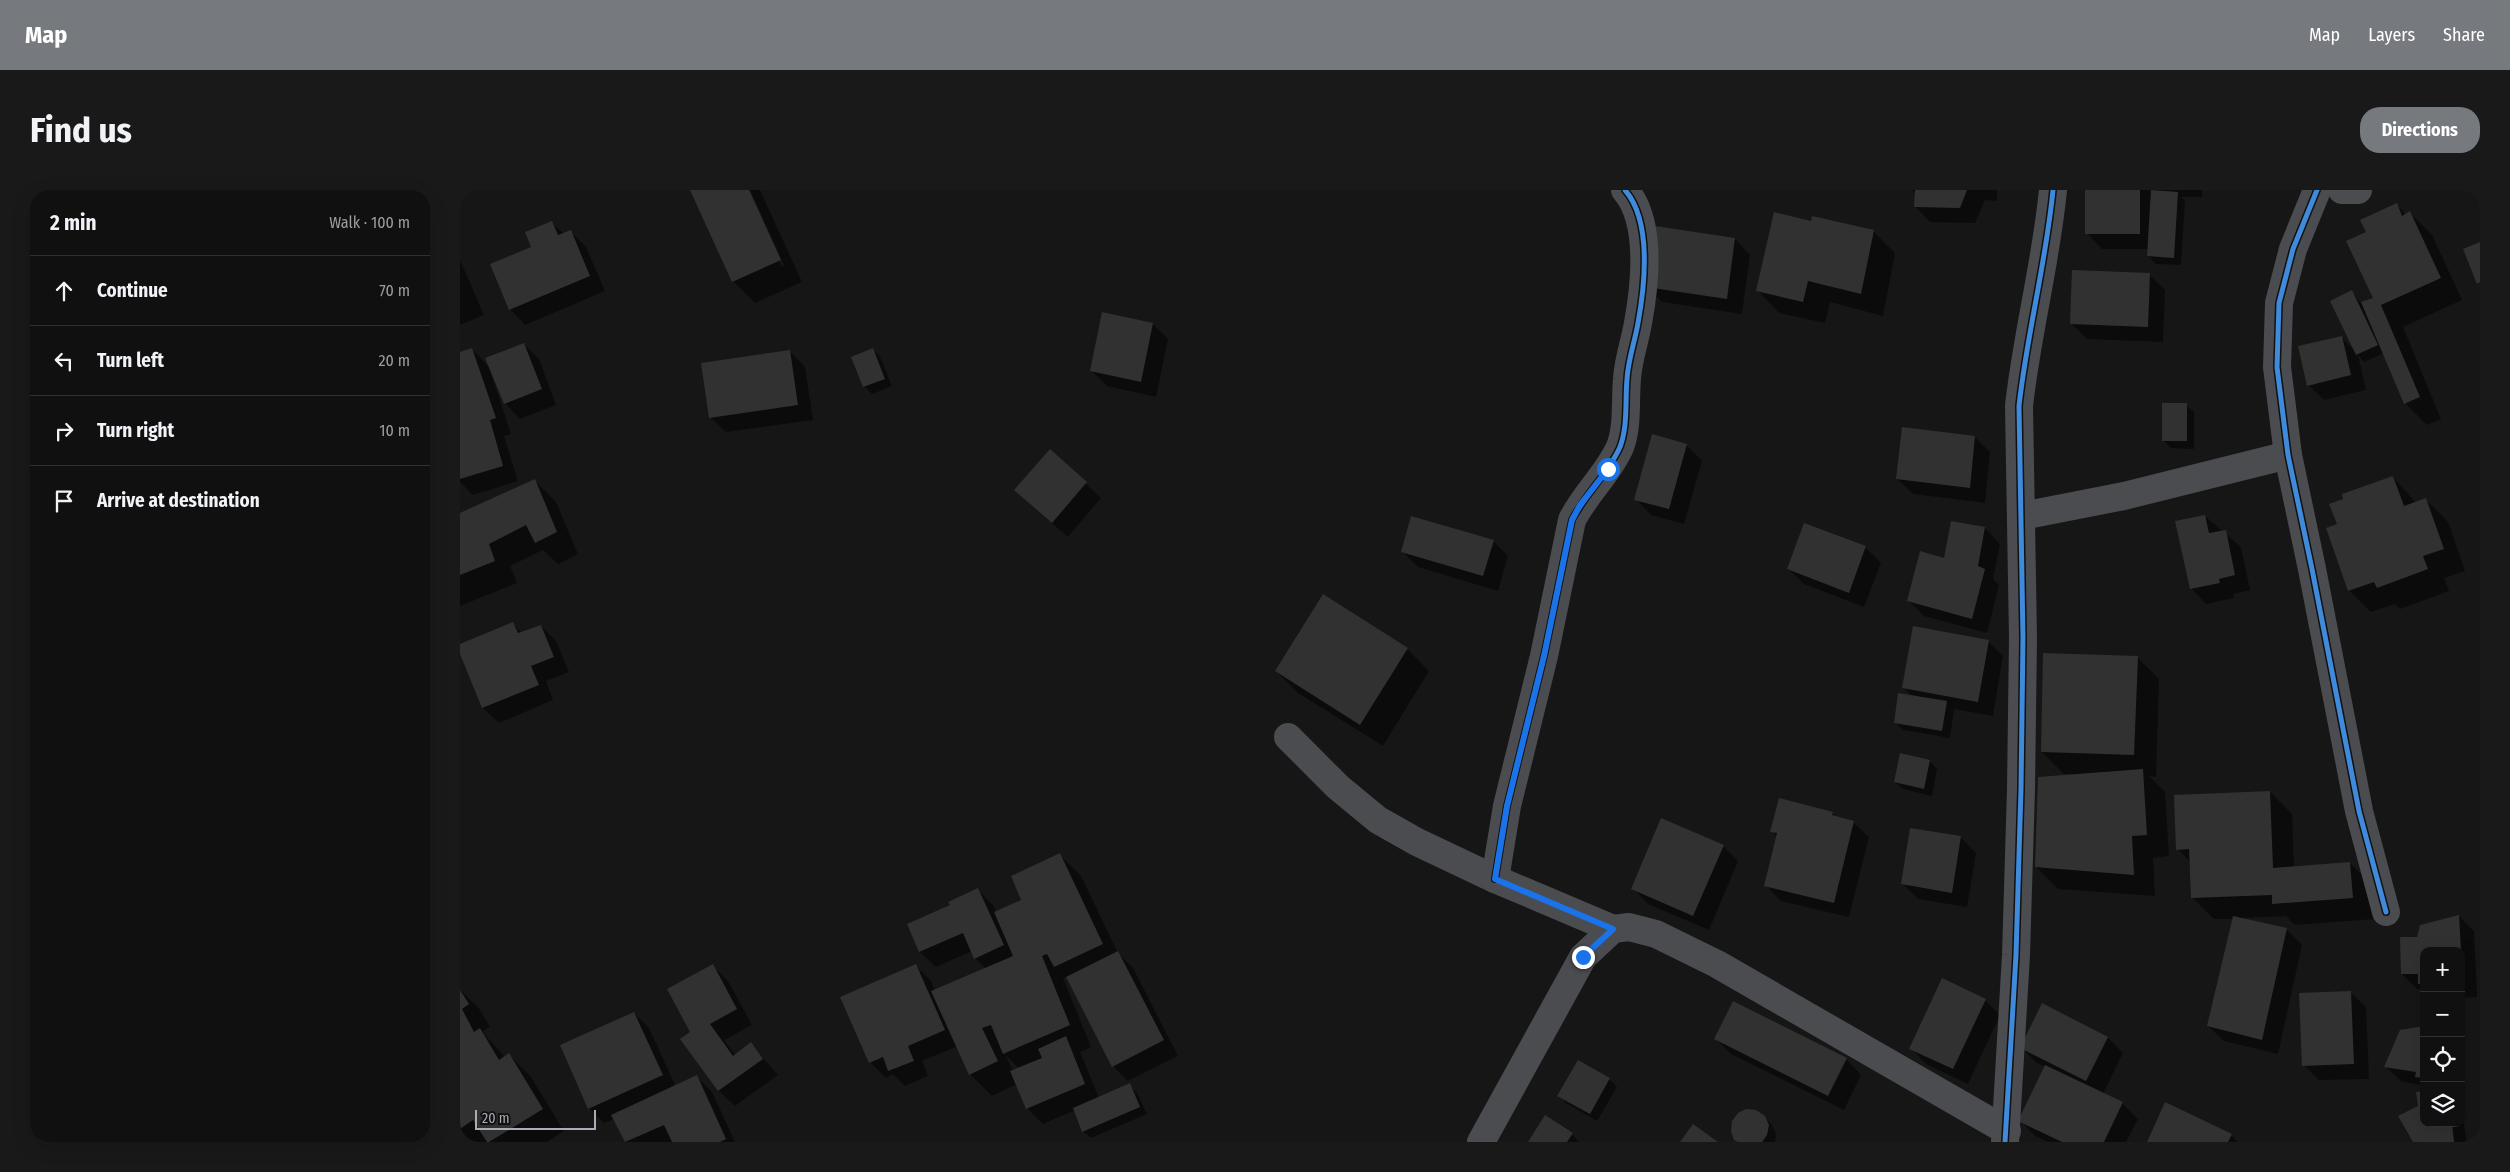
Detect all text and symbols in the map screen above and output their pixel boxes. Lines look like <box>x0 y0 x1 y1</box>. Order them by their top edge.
text: Map <box>25 21 67 49</box>
text: Map <box>2309 24 2340 46</box>
text: Layers <box>2368 24 2415 46</box>
text: Share <box>2443 24 2485 46</box>
button: Directions <box>2360 107 2480 153</box>
text: Find us <box>30 109 132 151</box>
text: 2 min <box>50 210 97 236</box>
text: Walk · 100 m <box>329 213 410 232</box>
icon: ahead <box>50 277 78 305</box>
text: Continue <box>97 279 168 302</box>
text: 70 m <box>379 281 410 300</box>
icon: left <box>50 347 78 375</box>
text: Turn left <box>97 349 164 372</box>
text: 20 m <box>379 351 410 370</box>
icon: right <box>50 417 78 445</box>
text: Turn right <box>97 419 174 442</box>
text: 10 m <box>379 421 410 440</box>
route start <box>1597 458 1620 481</box>
icon: arrive <box>50 487 78 515</box>
text: Arrive at destination <box>97 489 260 512</box>
route end <box>1572 946 1595 969</box>
map controls <box>2420 947 2465 1127</box>
button: + <box>2420 947 2465 992</box>
button: − <box>2420 992 2465 1037</box>
button: locate <box>2420 1037 2465 1082</box>
button: layers <box>2420 1082 2465 1127</box>
scale bar <box>475 1107 596 1130</box>
text: 20 m <box>482 1110 510 1127</box>

